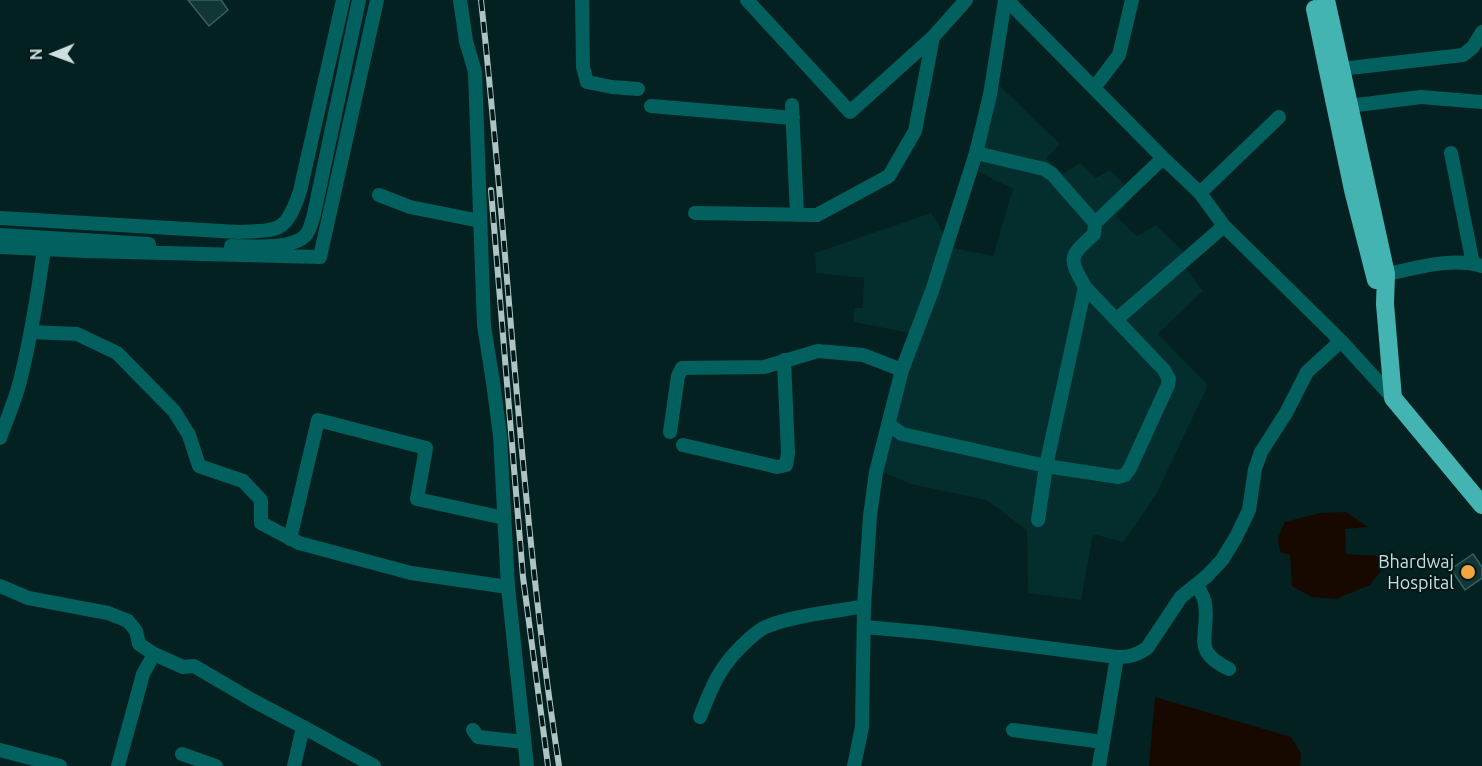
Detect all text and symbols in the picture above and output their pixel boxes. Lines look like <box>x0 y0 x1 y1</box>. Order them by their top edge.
north arrow <box>24 24 84 84</box>
text: N <box>27 48 45 60</box>
place label: Bhardwaj Hospital <box>1378 551 1454 594</box>
marker: Bhardwaj Hospital <box>1459 563 1477 581</box>

